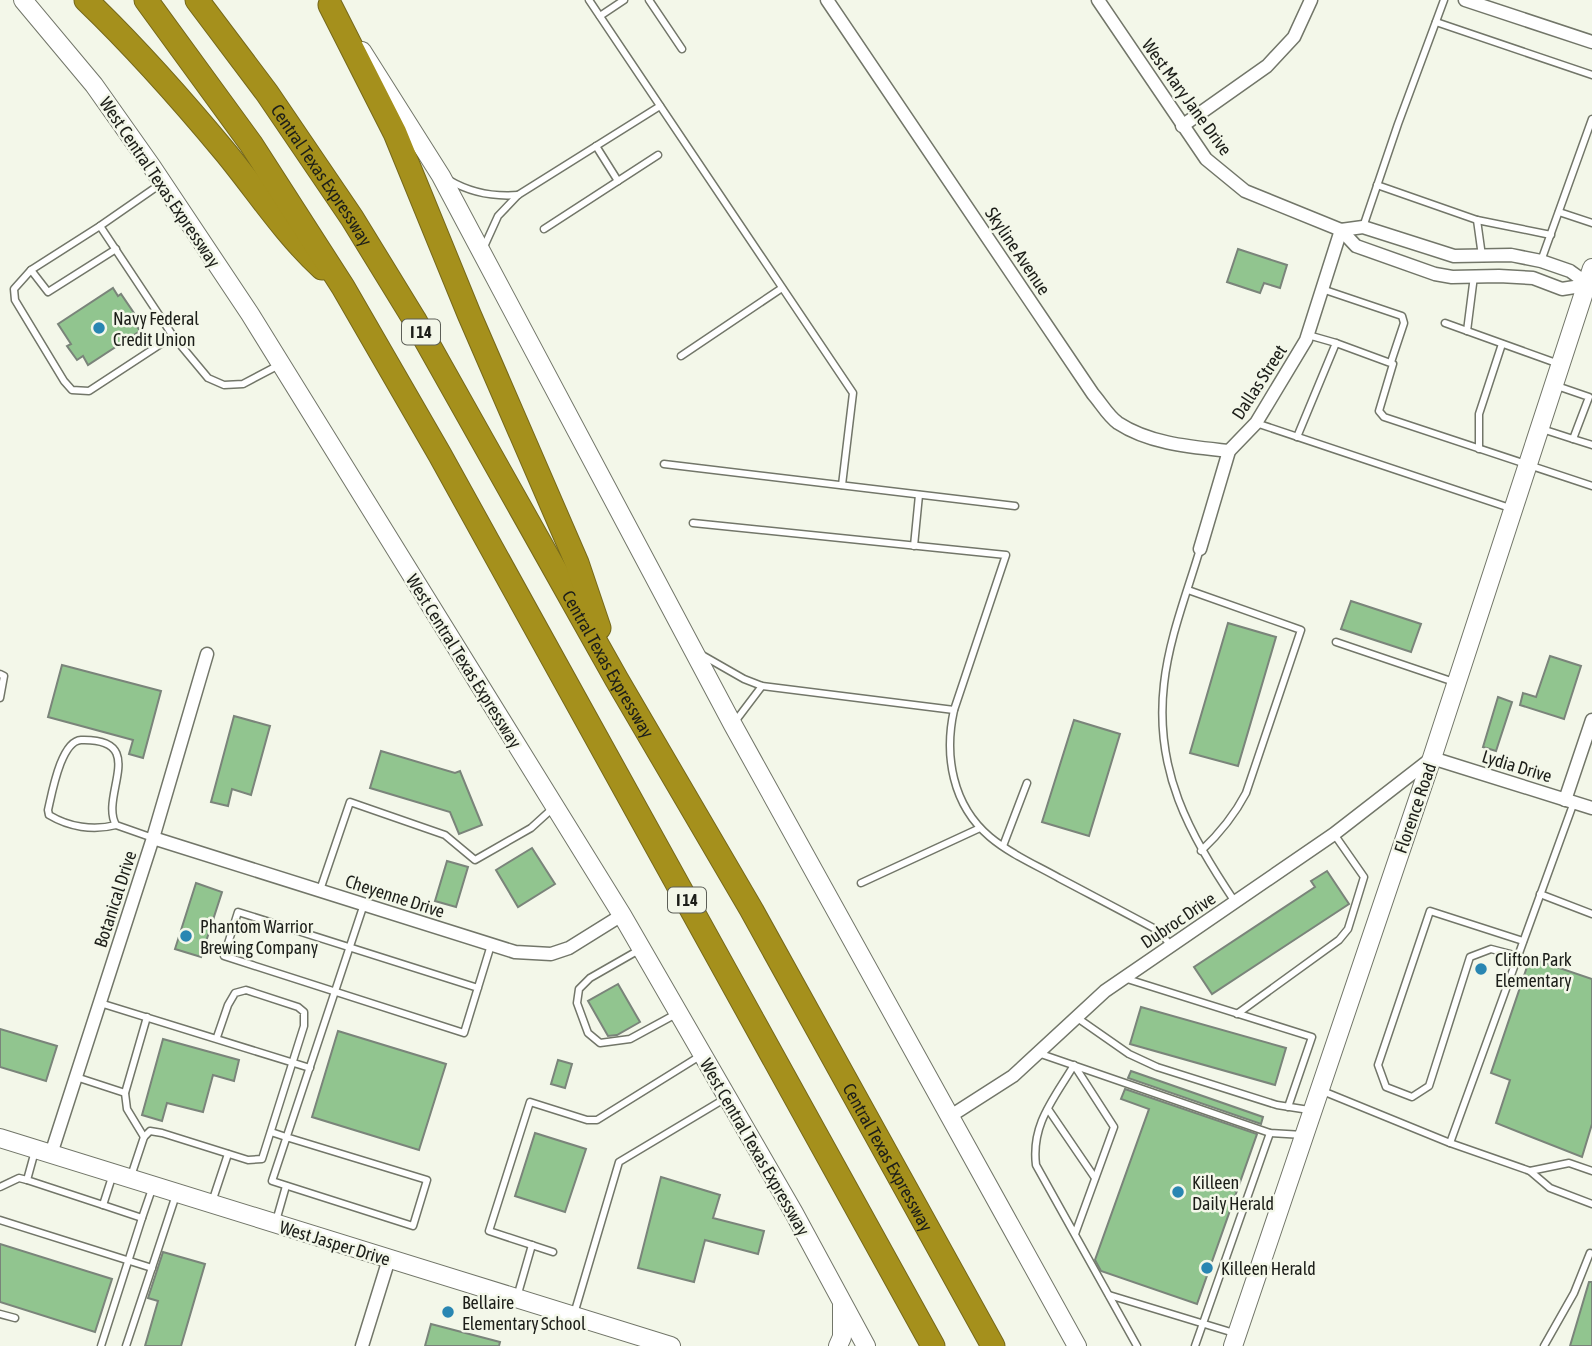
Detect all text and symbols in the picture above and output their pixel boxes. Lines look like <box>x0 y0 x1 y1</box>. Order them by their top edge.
street label: West Mary Jane Drive <box>1138 35 1236 159</box>
street label: West Central Texas Expressway <box>95 93 225 271</box>
street label: Central Texas Expressway <box>267 100 377 250</box>
street label: Skyline Avenue <box>981 203 1055 299</box>
place label: Navy Federal Credit Union <box>113 308 199 350</box>
marker: Navy Federal Credit Union <box>91 320 107 336</box>
road number: I 14 <box>402 320 440 344</box>
street label: Dallas Street <box>1227 341 1291 423</box>
street label: West Central Texas Expressway <box>402 570 526 752</box>
street label: Central Texas Expressway <box>558 587 659 741</box>
street label: Lydia Drive <box>1479 745 1555 787</box>
street label: Florence Road <box>1390 760 1440 856</box>
street label: Botanical Drive <box>89 848 141 950</box>
street label: Cheyenne Drive <box>343 870 447 922</box>
street label: Dubroc Drive <box>1137 887 1219 953</box>
road number: I 14 <box>668 888 706 912</box>
place label: Phantom Warrior Brewing Company <box>200 916 318 958</box>
marker: Phantom Warrior Brewing Company <box>178 928 194 944</box>
place label: Clifton Park Elementary <box>1495 949 1572 991</box>
marker: Clifton Park Elementary <box>1473 961 1489 977</box>
street label: West Central Texas Expressway <box>696 1055 814 1239</box>
street label: Central Texas Expressway <box>839 1079 938 1235</box>
place label: Killeen Daily Herald <box>1192 1172 1274 1214</box>
marker: Killeen Daily Herald <box>1170 1184 1186 1200</box>
street label: West Jasper Drive <box>277 1216 393 1270</box>
place label: Killeen Herald <box>1221 1258 1316 1279</box>
marker: Killeen Herald <box>1199 1260 1215 1276</box>
place label: Bellaire Elementary School <box>462 1292 586 1334</box>
marker: Bellaire Elementary School <box>440 1304 456 1320</box>

